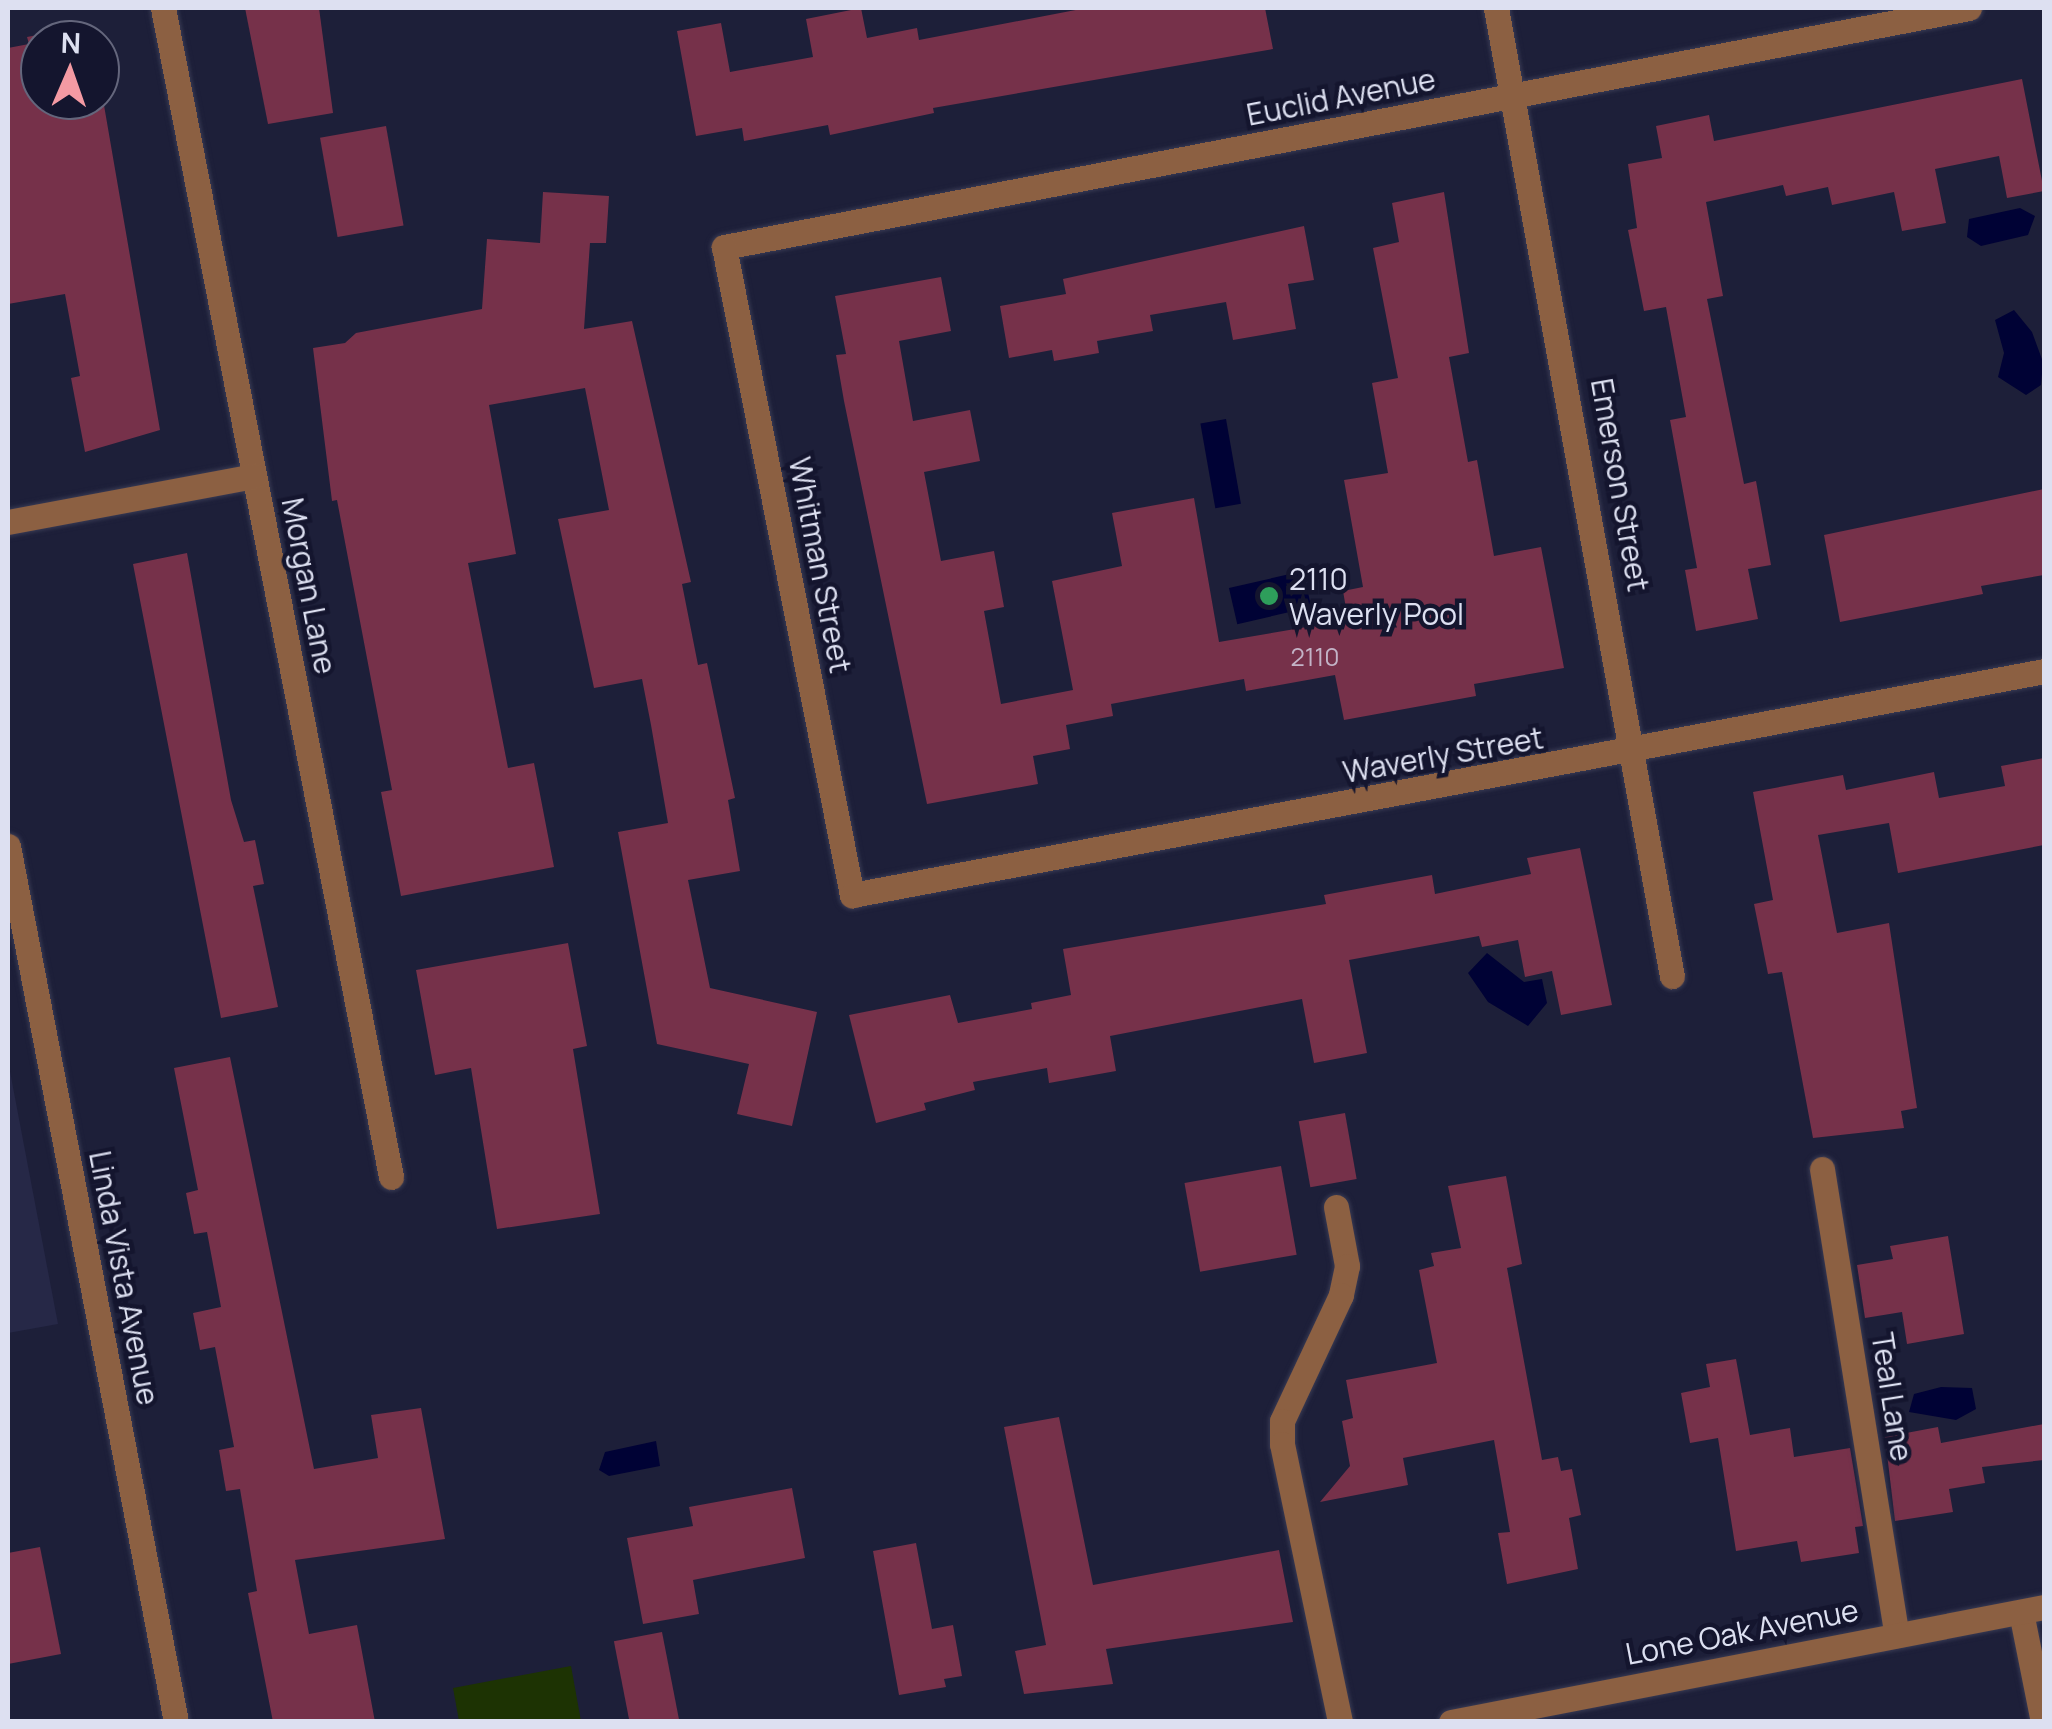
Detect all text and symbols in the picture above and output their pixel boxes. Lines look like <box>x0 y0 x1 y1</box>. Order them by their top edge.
north arrow <box>20 20 120 120</box>
text: N <box>60 23 82 61</box>
street label: Euclid Avenue <box>1244 61 1438 133</box>
street label: Emerson Street <box>1584 376 1656 594</box>
street label: Whitman Street <box>781 454 859 676</box>
street label: Morgan Lane <box>274 495 344 677</box>
place label: 2110 Waverly Pool <box>1289 561 1464 632</box>
marker: 2110 Waverly Pool <box>1258 585 1280 607</box>
house number: 2110 <box>1291 642 1339 672</box>
street label: Waverly Street <box>1340 720 1546 790</box>
street label: Linda Vista Avenue <box>82 1148 166 1408</box>
street label: Teal Lane <box>1864 1330 1920 1464</box>
street label: Lone Oak Avenue <box>1623 1592 1861 1672</box>

